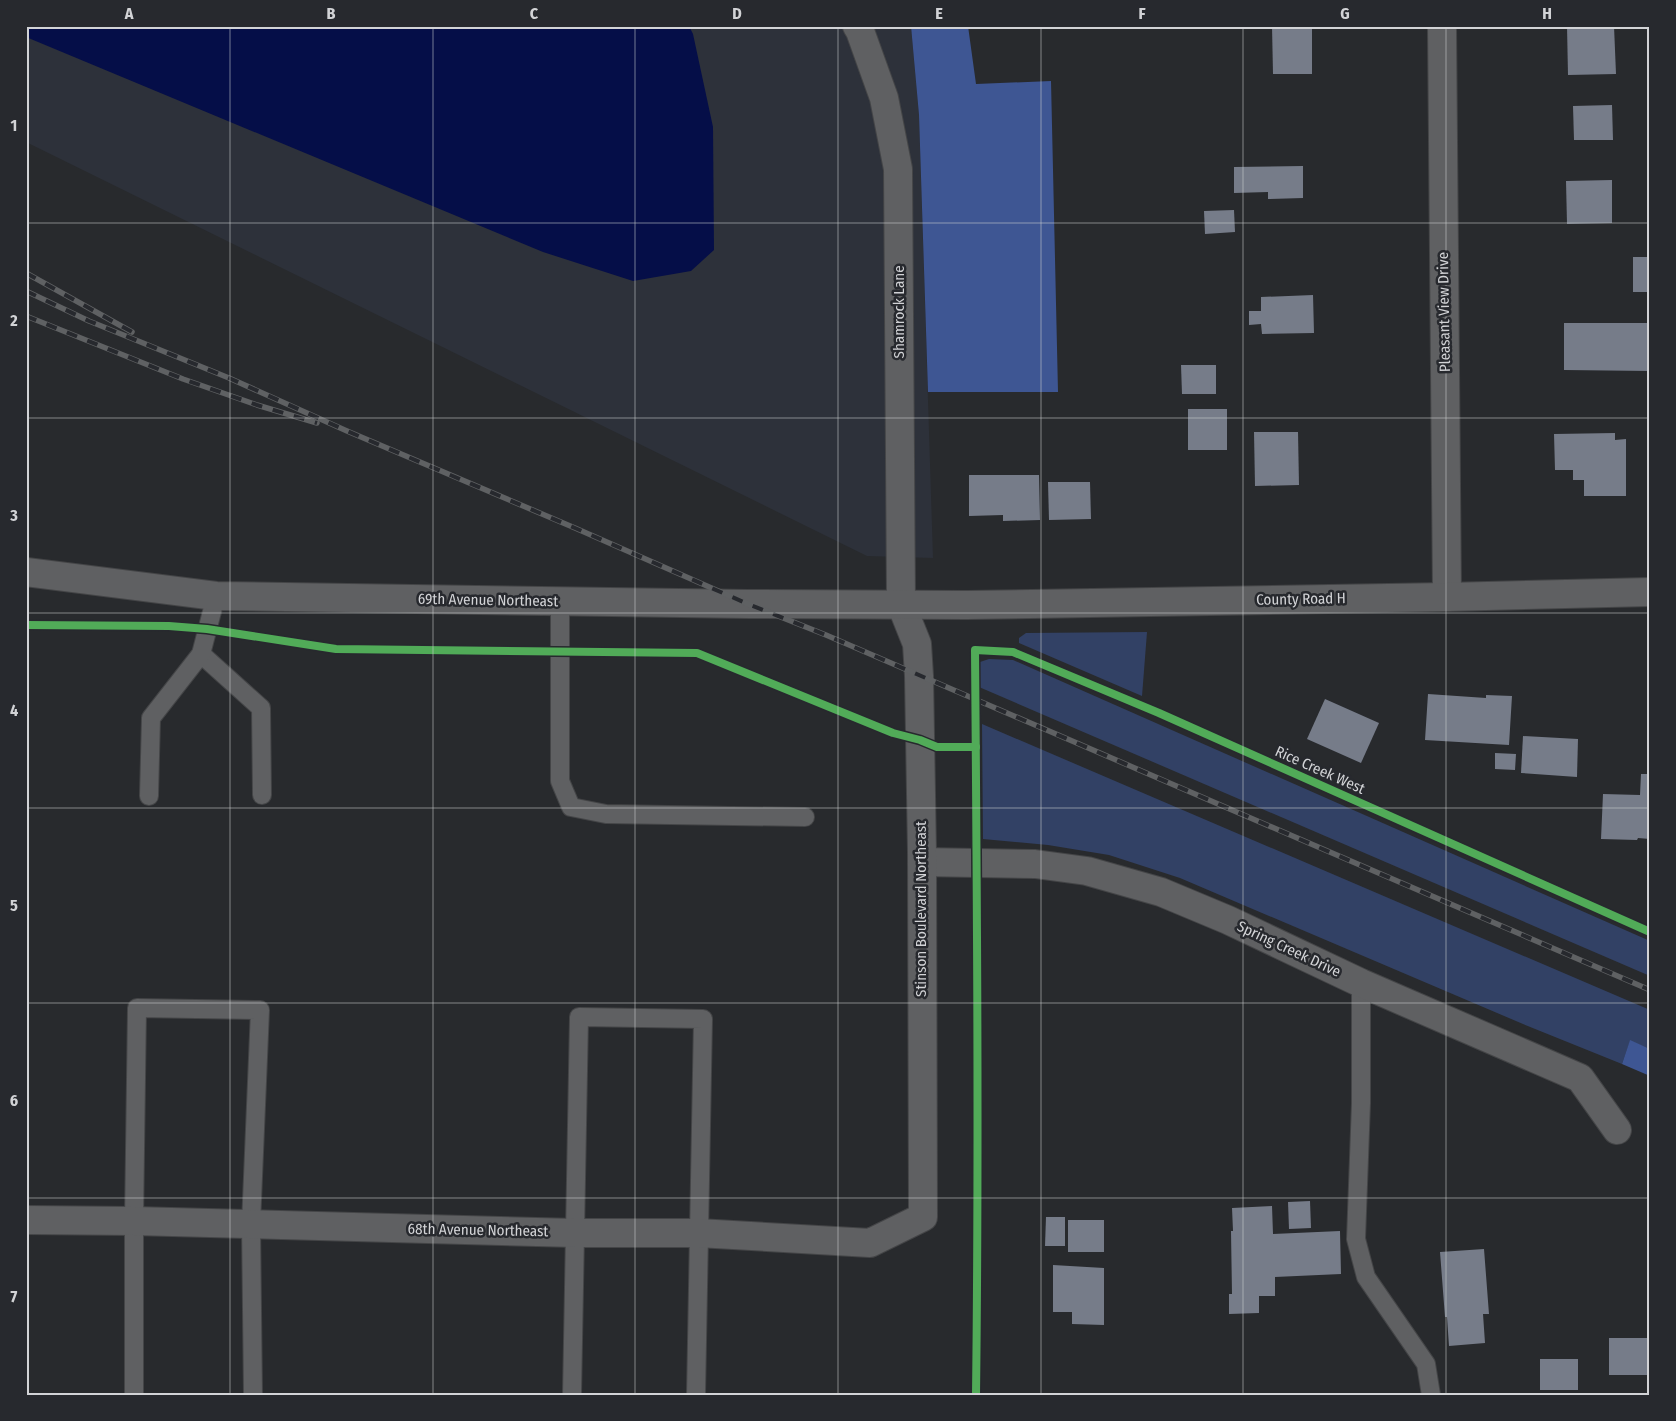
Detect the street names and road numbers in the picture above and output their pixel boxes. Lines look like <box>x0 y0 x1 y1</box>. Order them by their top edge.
street label: Pleasant View Drive <box>1434 252 1454 372</box>
street label: Shamrock Lane <box>890 265 908 359</box>
street label: County Road H <box>1256 589 1346 609</box>
street label: 69th Avenue Northeast <box>418 590 558 610</box>
street label: Rice Creek West <box>1272 742 1368 798</box>
street label: Stinson Boulevard Northeast <box>912 821 930 997</box>
street label: Spring Creek Drive <box>1234 917 1344 981</box>
street label: 68th Avenue Northeast <box>407 1220 549 1240</box>

